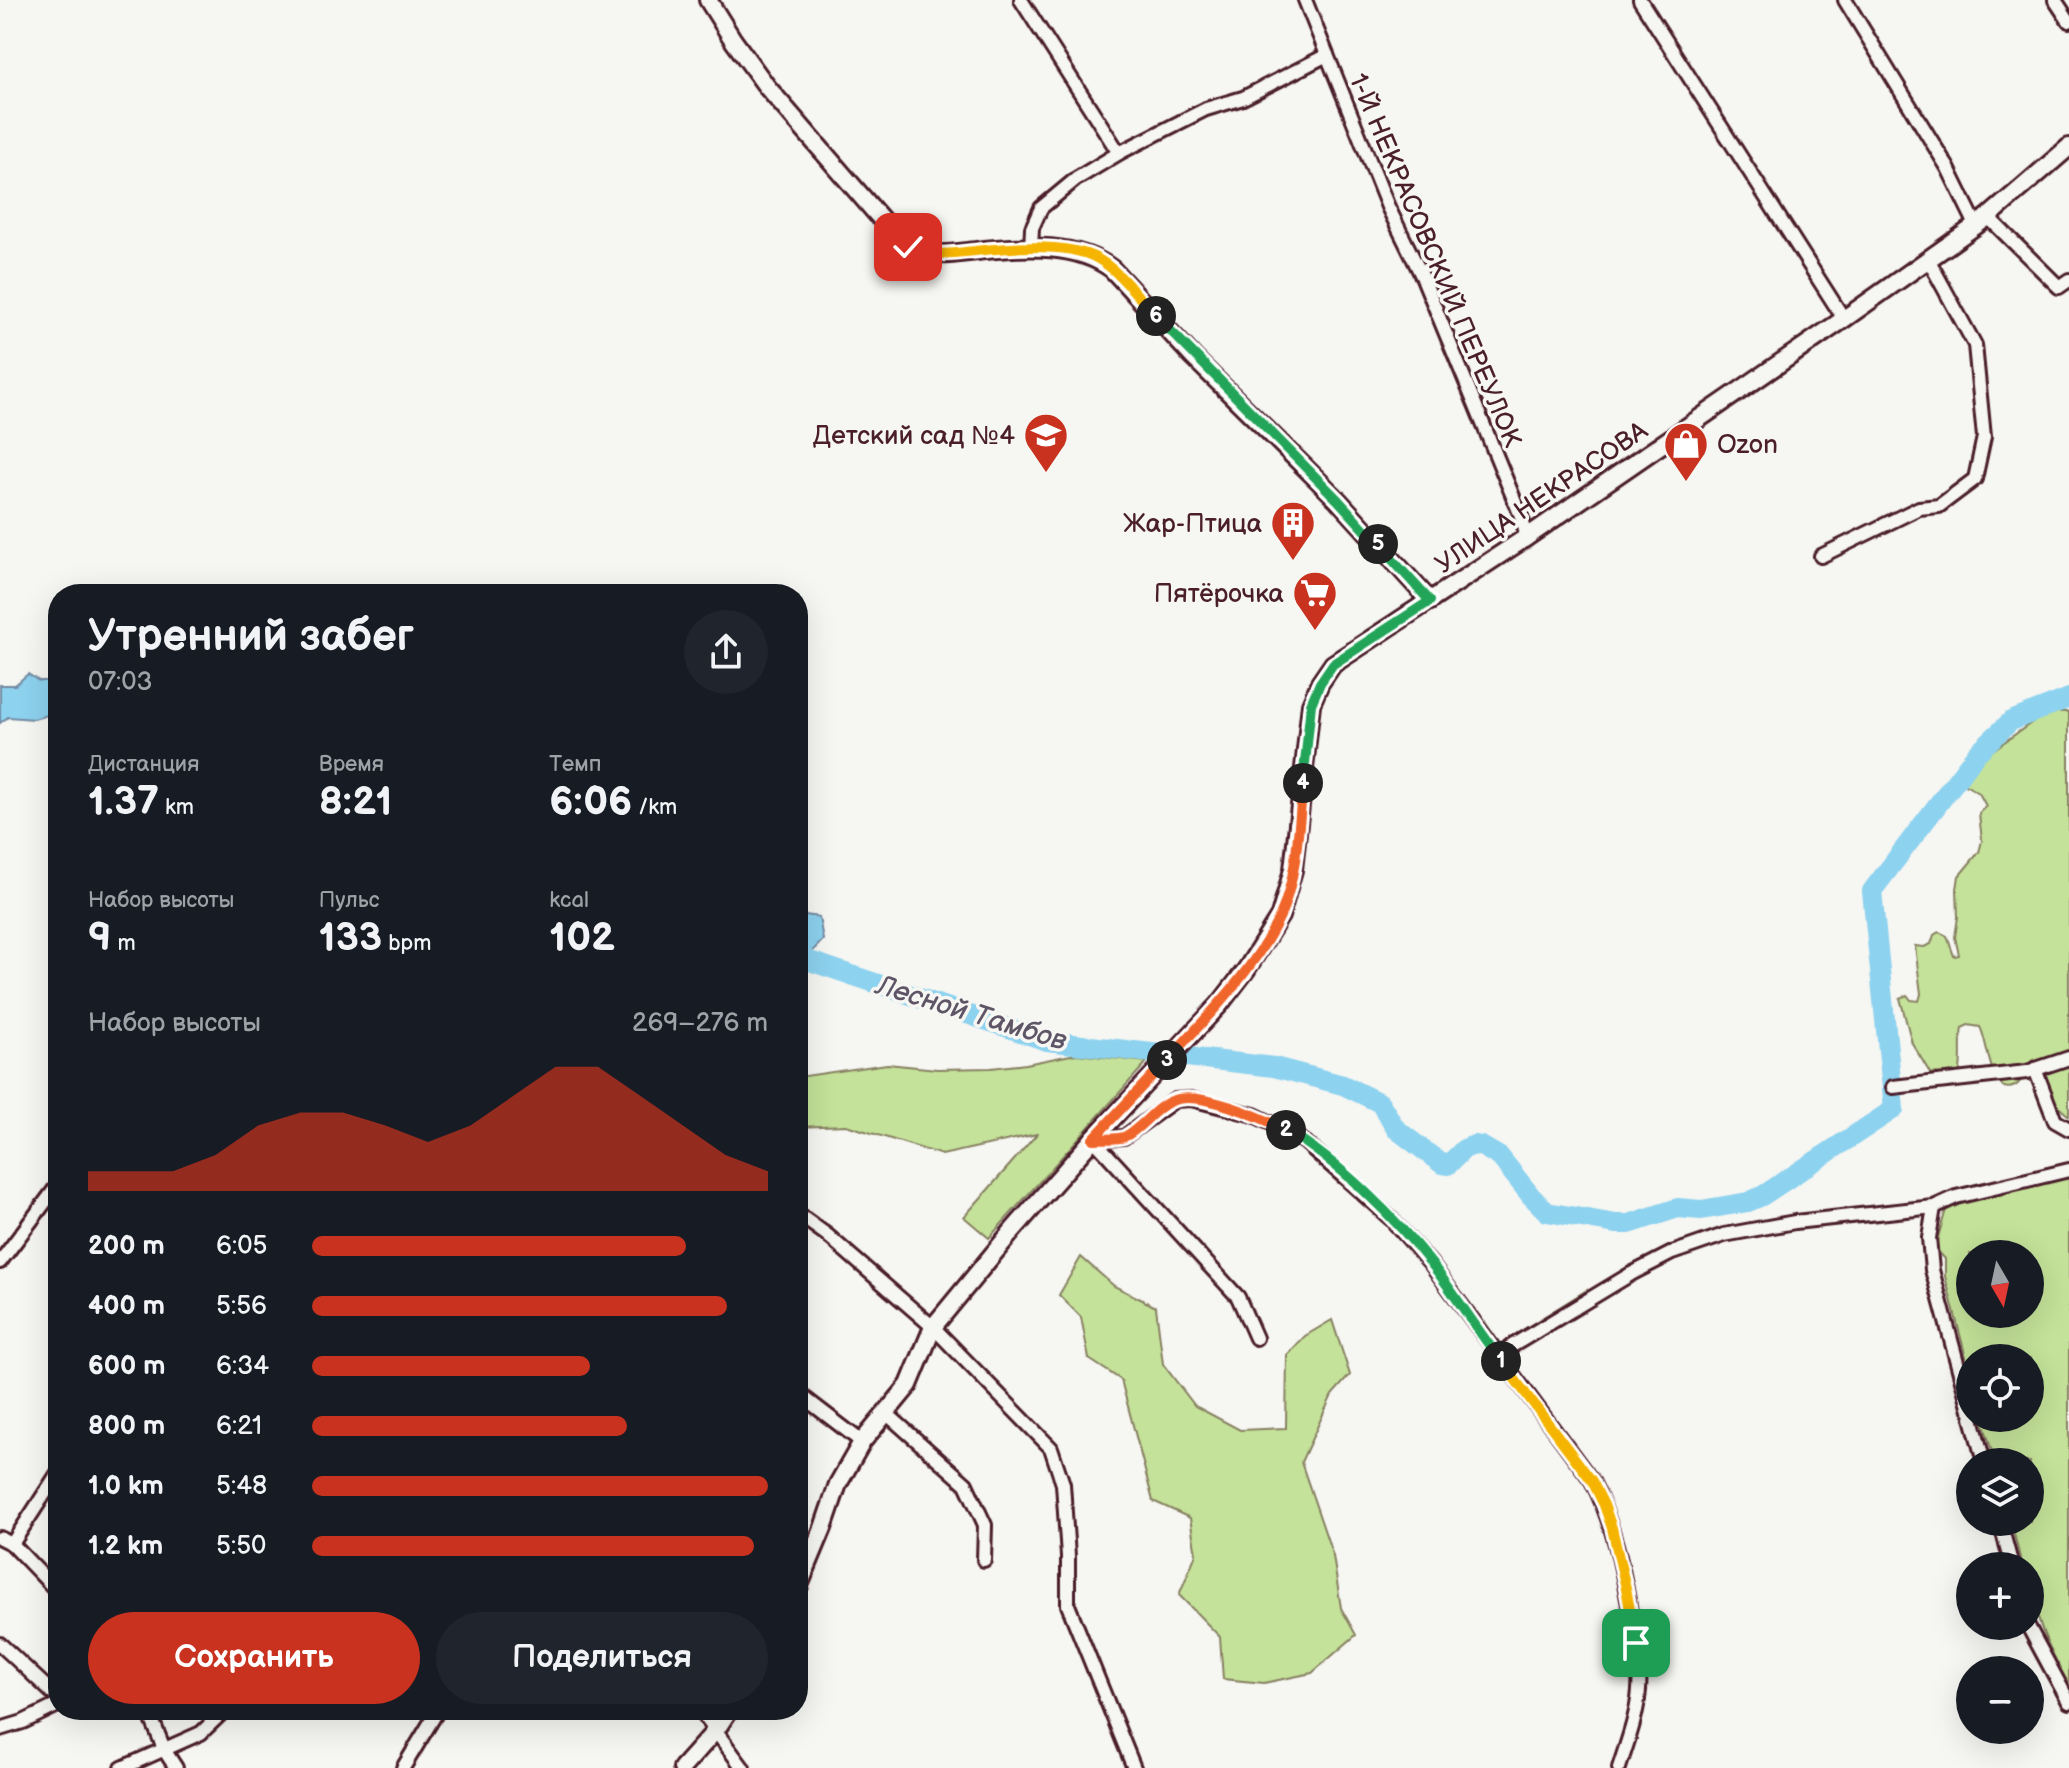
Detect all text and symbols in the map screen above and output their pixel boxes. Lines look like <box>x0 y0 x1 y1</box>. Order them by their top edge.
street label: 1-Й НЕКРАСОВСКИЙ ПЕРЕУЛОК <box>1342 69 1528 452</box>
pin <box>874 213 942 281</box>
icon: check <box>886 225 930 269</box>
pin: 6 <box>1136 296 1176 336</box>
text: 6 <box>1149 302 1163 329</box>
school or university icon: Детский сад №4 <box>1022 411 1070 474</box>
street label: УЛИЦА НЕКРАСОВА <box>1430 416 1654 581</box>
shop icon: Ozon <box>1662 420 1710 483</box>
place label: Детский сад №4 <box>813 421 1015 452</box>
place label: Ozon <box>1717 430 1778 461</box>
building icon: Жар-Птица <box>1269 499 1317 562</box>
place label: Жар-Птица <box>1123 509 1262 540</box>
pin: 5 <box>1358 524 1398 564</box>
text: 5 <box>1372 530 1384 557</box>
supermarket icon: Пятёрочка <box>1291 569 1339 632</box>
place label: Пятёрочка <box>1154 579 1284 610</box>
text: Утренний забег <box>88 610 414 663</box>
button: share <box>684 610 768 694</box>
text: 07:03 <box>88 667 153 698</box>
text: Дистанция <box>88 751 199 778</box>
text: Время <box>319 751 384 778</box>
text: Темп <box>549 751 602 778</box>
pin: 4 <box>1283 763 1323 803</box>
text: 4 <box>1297 769 1309 796</box>
text: 1.37 <box>88 778 159 826</box>
text: 8:21 <box>319 778 392 826</box>
text: 6:06 <box>549 778 632 826</box>
text: km <box>159 794 194 821</box>
text: /km <box>632 794 677 821</box>
text: Набор высоты <box>88 887 234 914</box>
text: Пульс <box>319 887 379 914</box>
text: kcal <box>549 887 589 914</box>
text: 9 <box>88 914 111 962</box>
text: 133 <box>319 914 382 962</box>
text: 102 <box>549 914 615 962</box>
text: m <box>111 930 136 957</box>
text: bpm <box>382 930 432 957</box>
water label: Лесной Тамбов <box>871 968 1071 1058</box>
text: Набор высоты <box>88 1008 261 1039</box>
text: 269–276 m <box>632 1008 768 1039</box>
pin: 3 <box>1147 1040 1187 1080</box>
text: 3 <box>1161 1046 1173 1073</box>
pin: 2 <box>1266 1110 1306 1150</box>
text: 2 <box>1279 1116 1293 1143</box>
text: 200 m <box>88 1231 165 1262</box>
text: 6:05 <box>216 1231 267 1262</box>
north arrow <box>1956 1240 2044 1328</box>
map controls <box>1956 1240 2044 1744</box>
text: 400 m <box>88 1291 165 1322</box>
text: 5:56 <box>216 1291 267 1322</box>
pin: 1 <box>1481 1341 1521 1381</box>
button: locate <box>1956 1344 2044 1432</box>
text: 1 <box>1496 1347 1506 1374</box>
text: 600 m <box>88 1351 165 1382</box>
text: 6:34 <box>216 1351 269 1382</box>
text: 800 m <box>88 1411 165 1442</box>
text: 6:21 <box>216 1411 262 1442</box>
button: layers <box>1956 1448 2044 1536</box>
text: 1.0 km <box>88 1471 164 1502</box>
text: 5:48 <box>216 1471 267 1502</box>
text: 1.2 km <box>88 1531 163 1562</box>
text: 5:50 <box>216 1531 266 1562</box>
button: + <box>1956 1552 2044 1640</box>
pin <box>1602 1609 1670 1677</box>
button: Сохранить <box>88 1612 420 1704</box>
button: Поделиться <box>436 1612 768 1704</box>
icon: arrive <box>1614 1621 1658 1665</box>
button: − <box>1956 1656 2044 1744</box>

